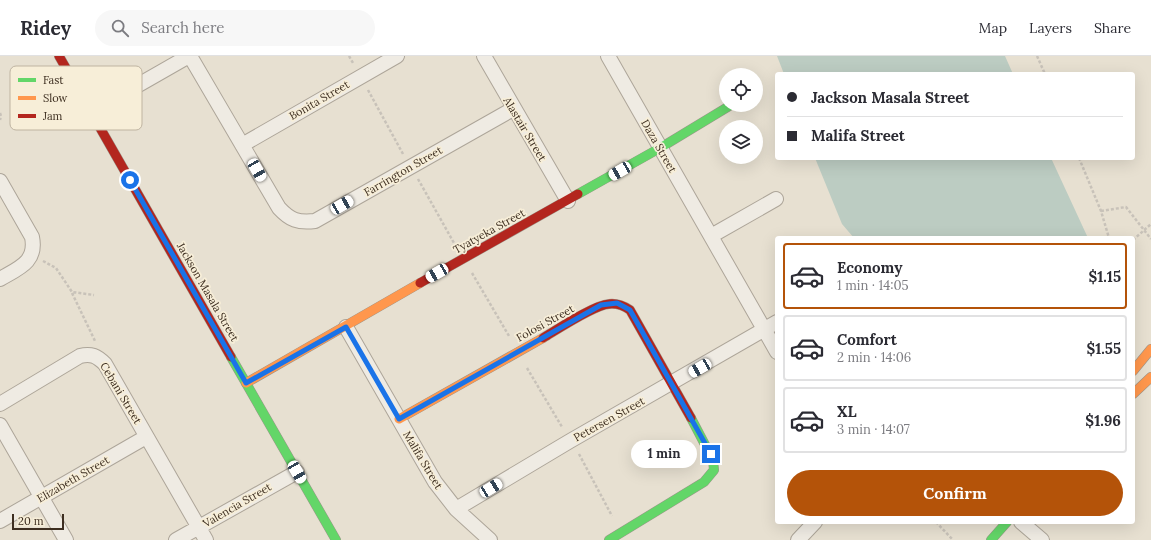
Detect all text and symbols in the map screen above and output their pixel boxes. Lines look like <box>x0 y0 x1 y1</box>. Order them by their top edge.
search box <box>95 10 375 46</box>
text: Ridey <box>20 16 71 40</box>
icon: search <box>109 17 131 39</box>
text: Search here <box>141 18 224 37</box>
text: Map <box>979 19 1007 37</box>
text: Layers <box>1029 19 1072 37</box>
text: Share <box>1094 19 1131 37</box>
legend <box>10 66 142 130</box>
map controls <box>719 68 763 164</box>
button: locate <box>719 68 763 112</box>
text: Fast <box>43 73 64 87</box>
street label: Bonita Street <box>286 77 352 123</box>
text: Jackson Masala Street <box>811 88 970 107</box>
text: Slow <box>43 91 68 105</box>
street label: Alastair Street <box>500 93 550 164</box>
text: Jam <box>42 109 63 123</box>
street label: Daza Street <box>638 117 680 176</box>
button: layers <box>719 120 763 164</box>
text: Malifa Street <box>811 126 905 145</box>
street label: Farrington Street <box>361 143 445 199</box>
car <box>246 157 268 183</box>
car <box>607 160 633 182</box>
route start <box>121 171 139 189</box>
car <box>329 194 355 216</box>
street label: Tyatyeka Street <box>451 205 528 257</box>
street label: Jackson Masala Street <box>173 239 242 345</box>
icon: car <box>789 258 825 294</box>
text: Economy <box>837 258 902 277</box>
car <box>424 262 450 284</box>
text: $1.15 <box>1088 267 1121 286</box>
text: 1 min · 14:05 <box>837 277 909 294</box>
street label: Folosi Street <box>514 301 577 345</box>
icon: car <box>789 330 825 366</box>
text: Comfort <box>837 330 897 349</box>
text: $1.55 <box>1086 339 1121 358</box>
text: 2 min · 14:06 <box>837 349 911 366</box>
car <box>687 357 713 379</box>
street label: Cebani Street <box>97 360 145 427</box>
street label: Petersen Street <box>571 393 648 444</box>
icon: car <box>789 402 825 438</box>
text: XL <box>837 402 857 421</box>
text: $1.96 <box>1085 411 1121 430</box>
text: 3 min · 14:07 <box>837 421 910 438</box>
street label: Malifa Street <box>400 428 446 492</box>
callout: 1 min <box>631 440 697 468</box>
text: 1 min <box>647 445 681 462</box>
route end <box>702 445 720 463</box>
street label: Elizabeth Street <box>34 452 112 505</box>
car <box>286 459 308 485</box>
button: Confirm <box>787 470 1123 516</box>
car <box>478 477 504 499</box>
street label: Valencia Street <box>199 479 274 531</box>
scale bar <box>12 512 64 531</box>
text: 20 m <box>18 514 43 528</box>

